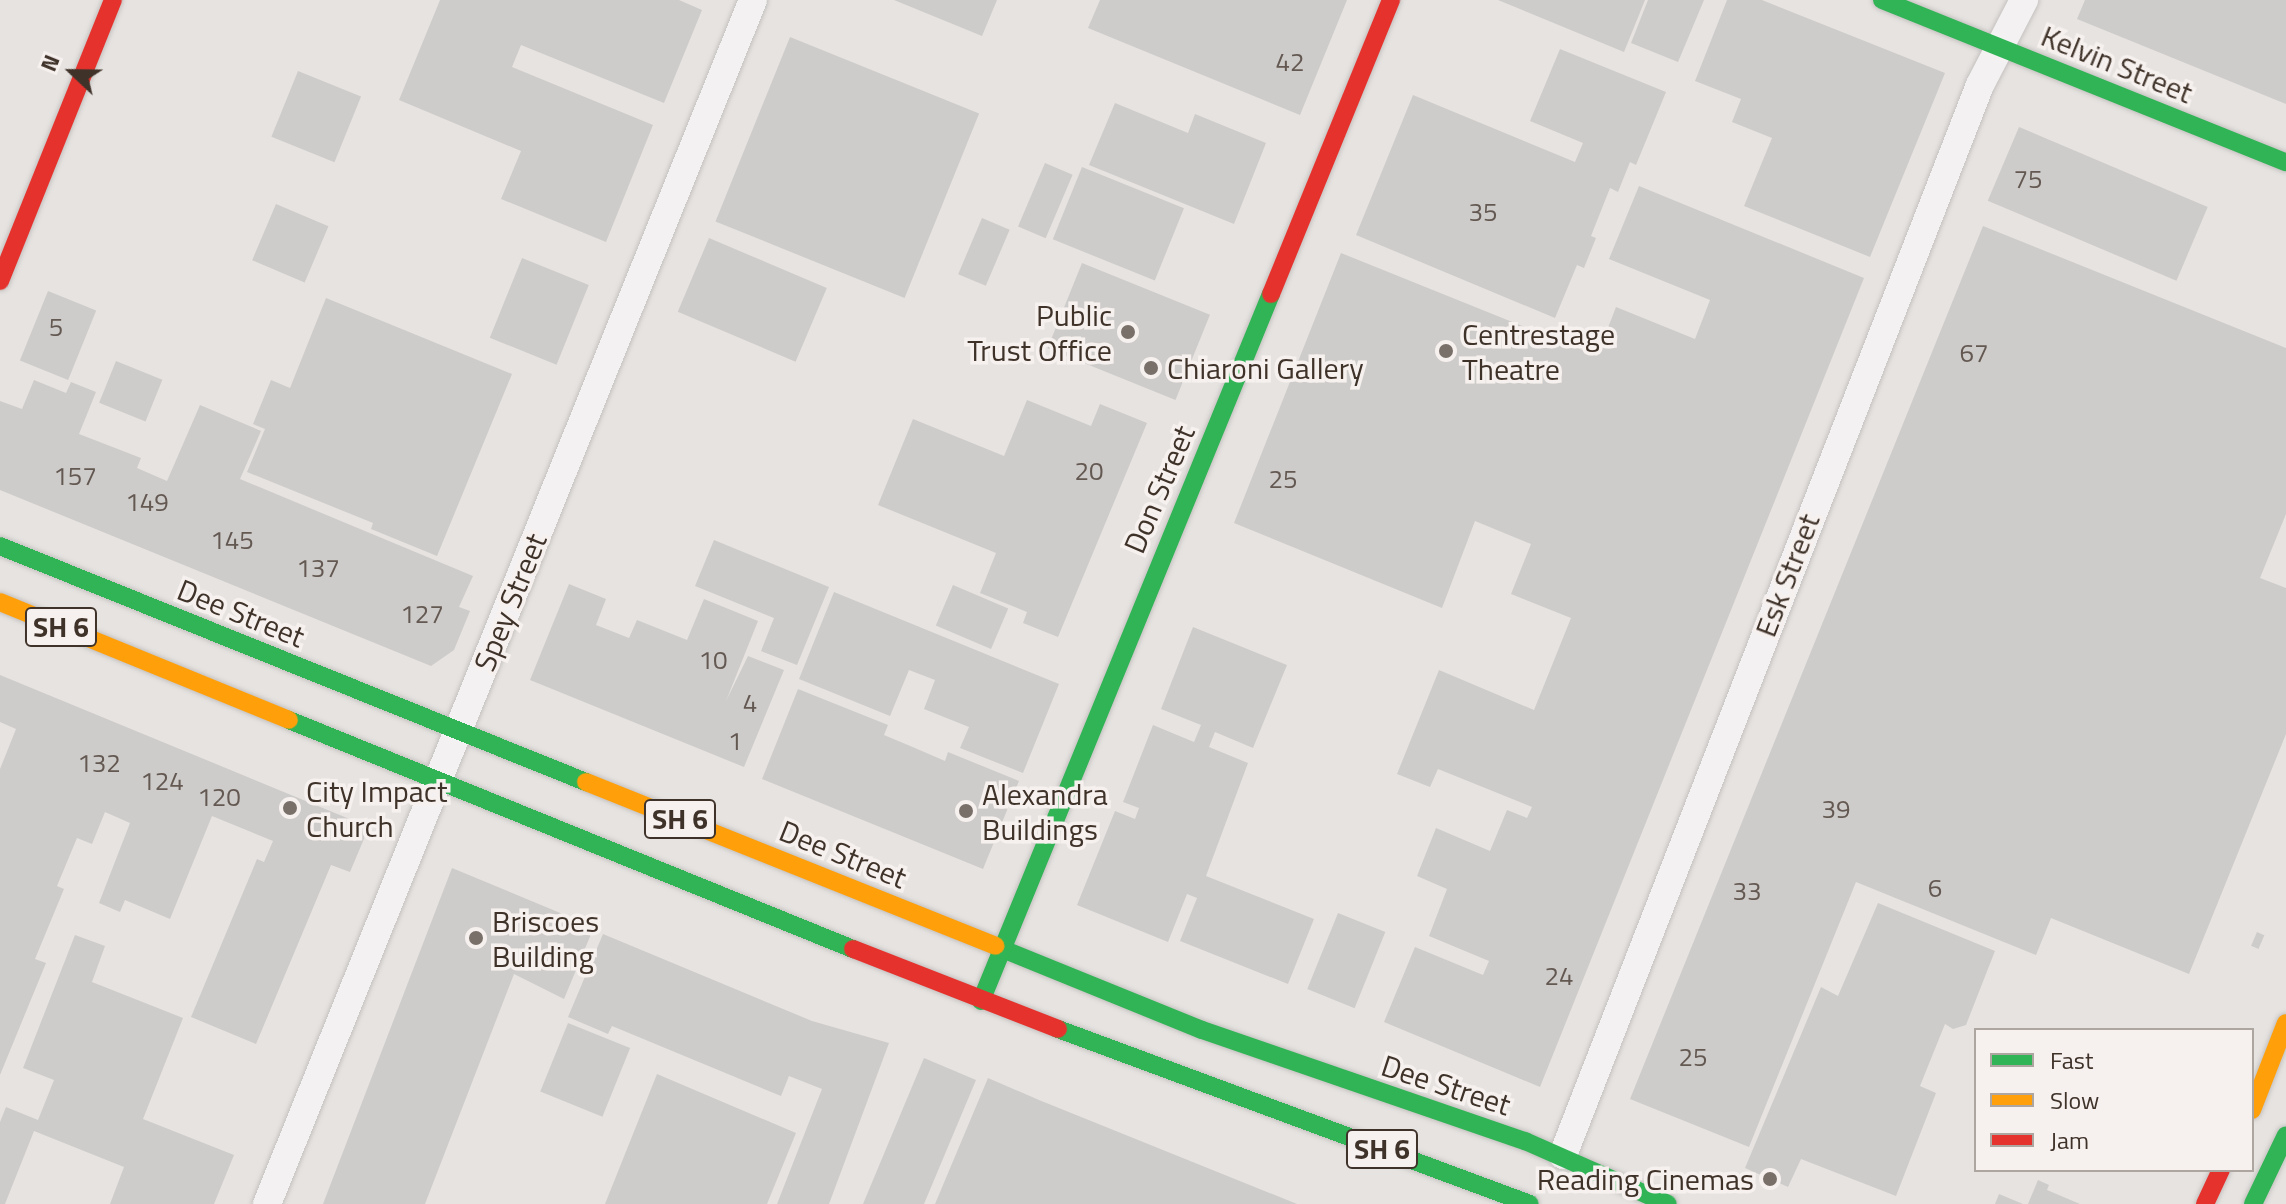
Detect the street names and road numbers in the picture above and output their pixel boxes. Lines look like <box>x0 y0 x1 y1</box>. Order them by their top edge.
street label: Kelvin Street <box>2036 17 2198 111</box>
street label: Don Street <box>1116 420 1202 558</box>
street label: Esk Street <box>1747 508 1827 642</box>
street label: Spey Street <box>466 528 554 676</box>
street label: Dee Street <box>172 571 310 655</box>
road number: SH 6 <box>23 603 99 651</box>
road number: SH 6 <box>642 795 718 843</box>
street label: Dee Street <box>774 812 912 896</box>
street label: Dee Street <box>1377 1047 1515 1123</box>
road number: SH 6 <box>1344 1125 1420 1173</box>

